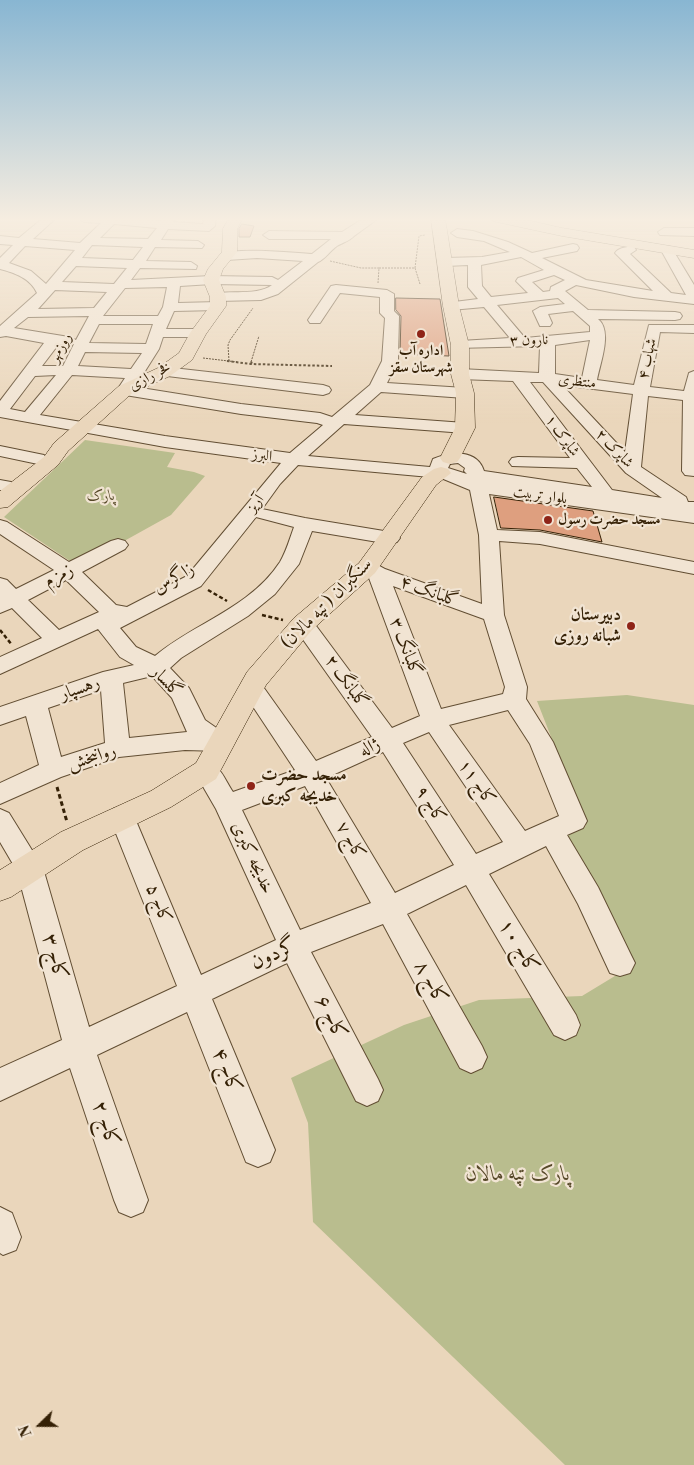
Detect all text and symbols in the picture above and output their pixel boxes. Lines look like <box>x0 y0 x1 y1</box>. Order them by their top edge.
marker: اداره آب شهرستان سقز <box>415 328 427 340</box>
street label: روزمهر <box>45 330 77 366</box>
street label: نارون ۳ <box>509 331 549 351</box>
street label: شهاب ۴ <box>635 337 661 381</box>
place label: اداره آب شهرستان سقز <box>389 342 453 377</box>
street label: فخر رازی <box>126 359 174 395</box>
street label: منتظری <box>557 371 597 393</box>
street label: شاپرک ۱ <box>541 412 583 460</box>
street label: شاپرک ۲ <box>591 426 637 472</box>
street label: البرز <box>251 446 273 466</box>
street label: بلوار تربیت <box>512 483 568 509</box>
park label: پارک <box>87 487 115 505</box>
street label: آریز <box>244 492 268 516</box>
place label: مسجد حضرت رسول <box>558 511 661 529</box>
marker: مسجد حضرت رسول <box>542 514 554 526</box>
street label: سنگبران ( تپه مالان) <box>277 554 377 654</box>
street label: زاگرس <box>149 559 199 599</box>
street label: زمزم <box>41 560 77 592</box>
street label: گلبانگ ۴ <box>397 571 461 613</box>
place label: دبیرستان شبانه روزی <box>554 605 621 648</box>
street label: گلبانگ ۳ <box>384 615 426 679</box>
marker: دبیرستان شبانه روزی <box>625 620 637 632</box>
street label: گلبانگ ۲ <box>319 651 373 713</box>
street label: گلسار <box>146 662 186 702</box>
street label: رهسپار <box>57 672 103 706</box>
street label: ژاله <box>356 734 384 762</box>
street label: روانبخش <box>65 740 119 776</box>
street label: کاج ۱۱ <box>453 756 499 810</box>
place label: مسجد حضرت خدیجه کبری <box>261 765 347 808</box>
marker: مسجد حضرت خدیجه کبری <box>245 780 257 792</box>
street label: کاج ۹ <box>410 782 450 828</box>
street label: کاج ۷ <box>331 818 369 864</box>
street label: خدیجه کبری <box>226 819 278 897</box>
street label: کاج ۵ <box>140 881 176 927</box>
street label: کاج ۱۰ <box>492 915 544 979</box>
street label: کاج ۳ <box>36 931 72 983</box>
street label: گردون <box>247 934 301 976</box>
street label: کاج ۸ <box>408 956 452 1010</box>
street label: کاج ۶ <box>308 991 352 1045</box>
street label: کاج ۴ <box>206 1045 246 1097</box>
street label: کاج ۲ <box>85 1098 125 1150</box>
park label: پارک تپه مالان <box>466 1162 570 1188</box>
north arrow <box>15 1400 65 1450</box>
text: N <box>16 1422 37 1439</box>

